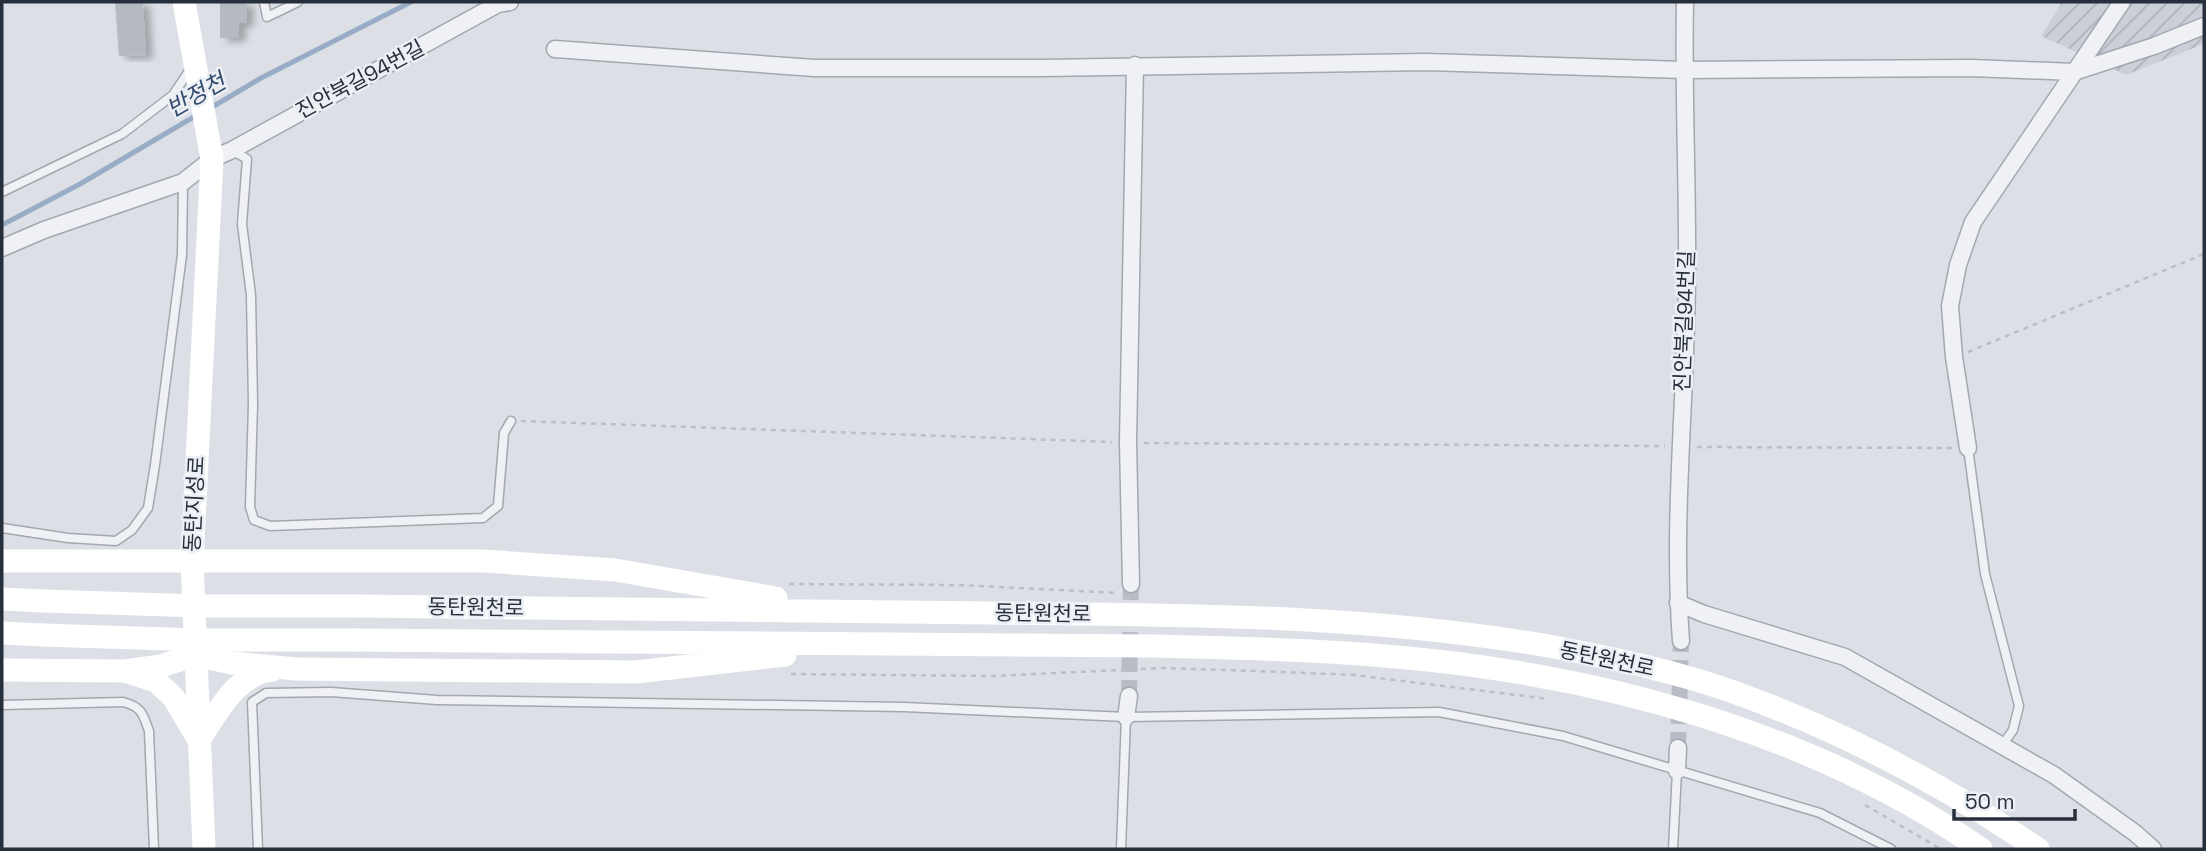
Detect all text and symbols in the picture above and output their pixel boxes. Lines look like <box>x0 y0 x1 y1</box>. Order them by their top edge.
street label: 진안북길94번길 <box>291 34 429 124</box>
water label: 반정천 <box>161 65 233 124</box>
street label: 진안북길94번길 <box>1668 250 1700 392</box>
street label: 동탄지성로 <box>178 455 210 553</box>
street label: 동탄원천로 <box>427 593 525 621</box>
street label: 동탄원천로 <box>994 599 1092 627</box>
street label: 동탄원천로 <box>1557 636 1657 682</box>
scale bar <box>1954 778 2075 822</box>
text: 50 m <box>1965 788 2015 815</box>

